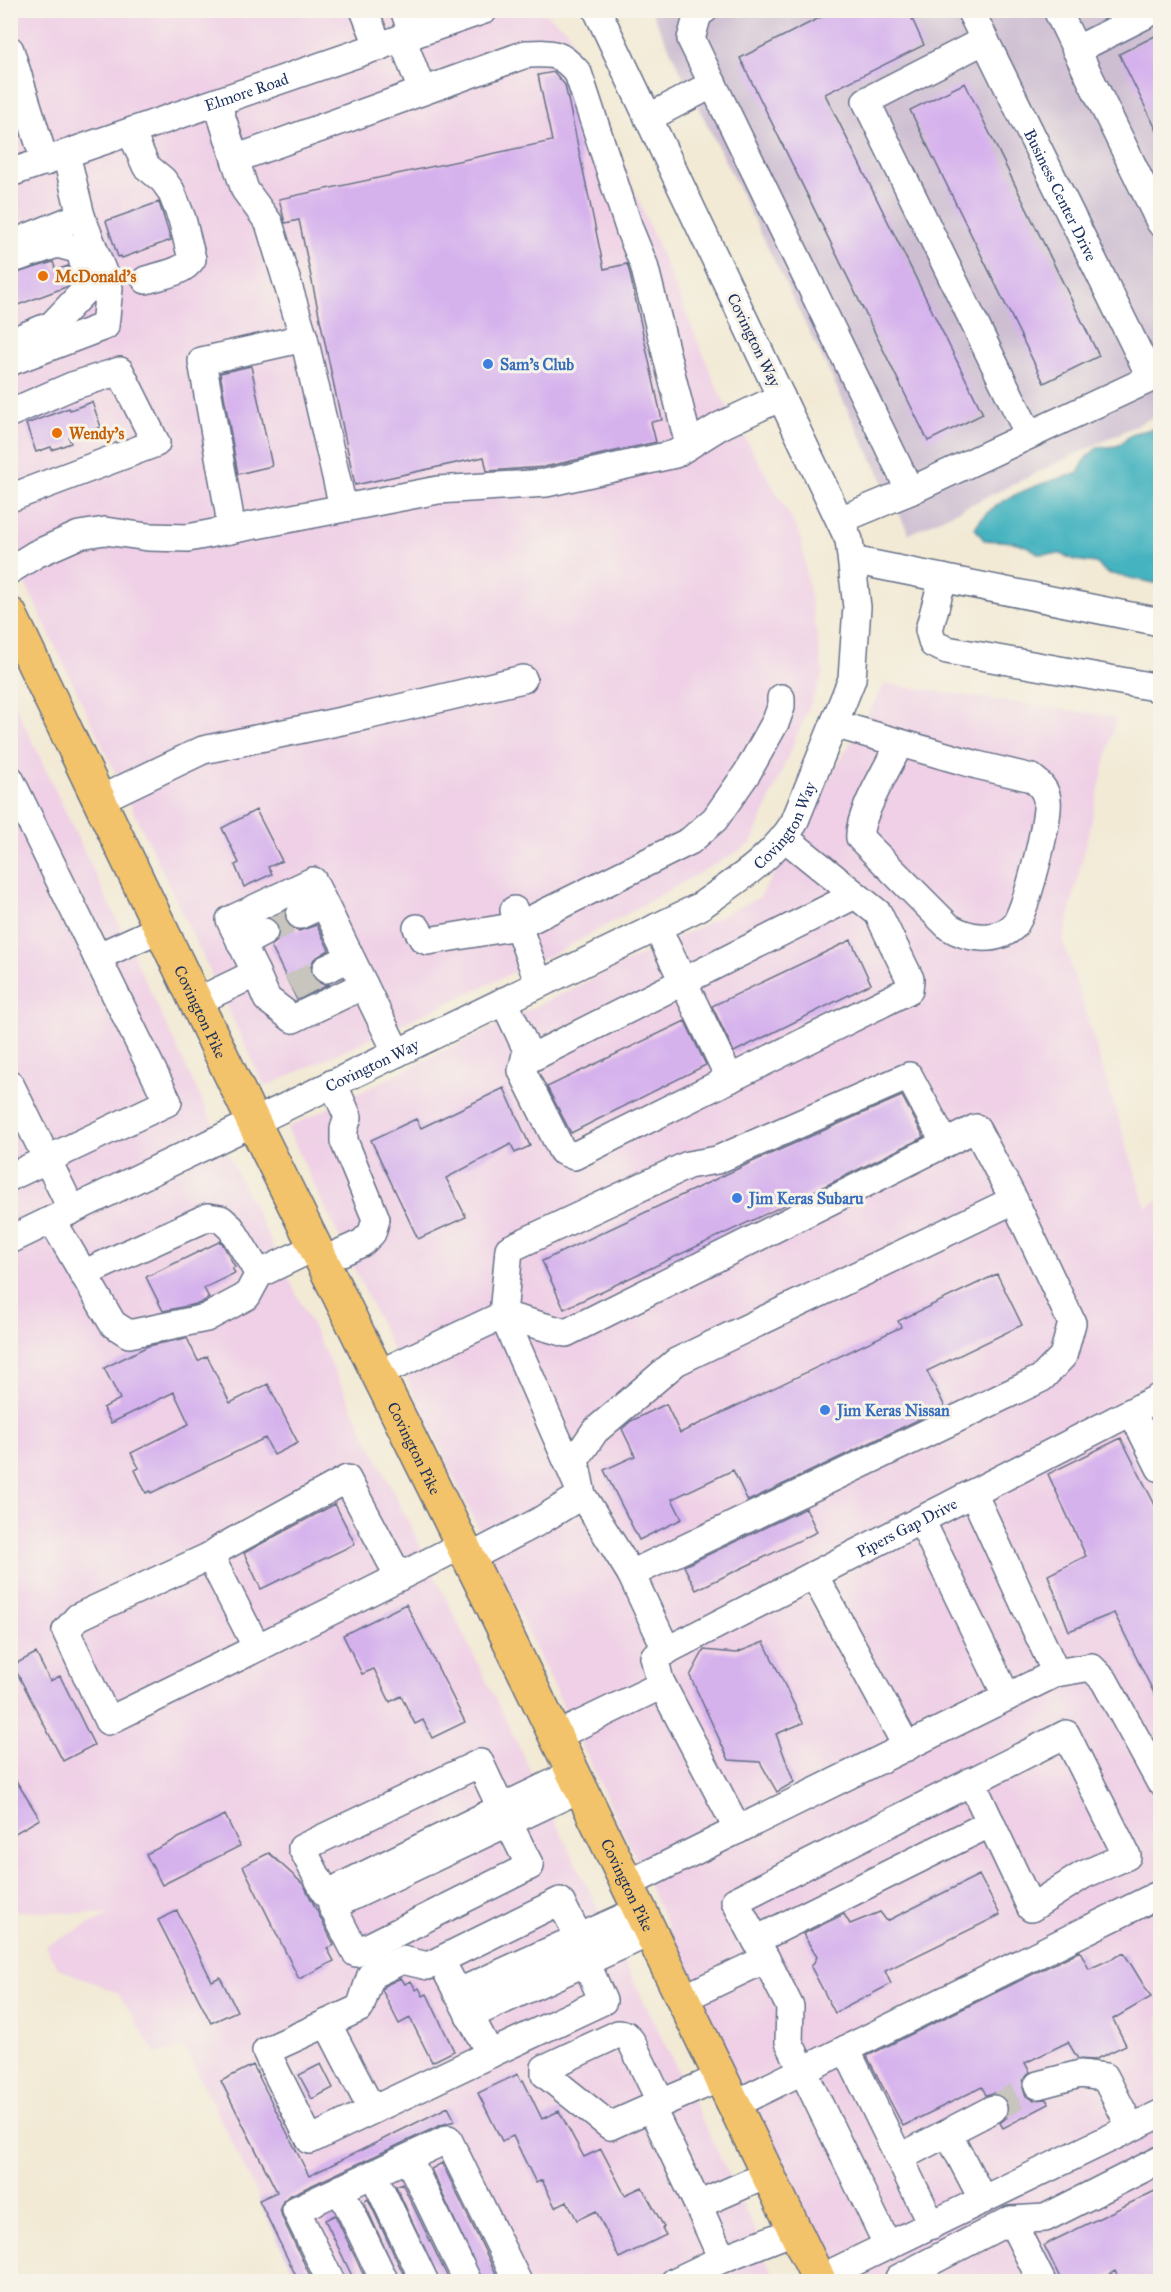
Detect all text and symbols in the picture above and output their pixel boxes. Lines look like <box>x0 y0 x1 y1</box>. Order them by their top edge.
street label: Elmore Road <box>202 68 291 115</box>
street label: Business Center Drive <box>1020 126 1102 264</box>
place label: McDonald's <box>55 267 136 286</box>
marker: McDonald's <box>36 269 50 283</box>
street label: Covington Way <box>722 290 785 391</box>
place label: Sam's Club <box>500 355 574 374</box>
marker: Sam's Club <box>481 357 495 371</box>
place label: Wendy's <box>69 424 124 444</box>
marker: Wendy's <box>50 426 64 440</box>
street label: Covington Way <box>749 778 819 873</box>
street label: Covington Pike <box>170 962 231 1062</box>
street label: Covington Way <box>322 1034 422 1096</box>
place label: Jim Keras Subaru <box>747 1189 864 1209</box>
marker: Jim Keras Subaru <box>730 1191 744 1205</box>
street label: Covington Pike <box>384 1399 445 1498</box>
place label: Jim Keras Nissan <box>835 1401 950 1421</box>
marker: Jim Keras Nissan <box>818 1403 832 1417</box>
street label: Pipers Gap Drive <box>853 1493 960 1561</box>
street label: Covington Pike <box>597 1835 658 1935</box>

